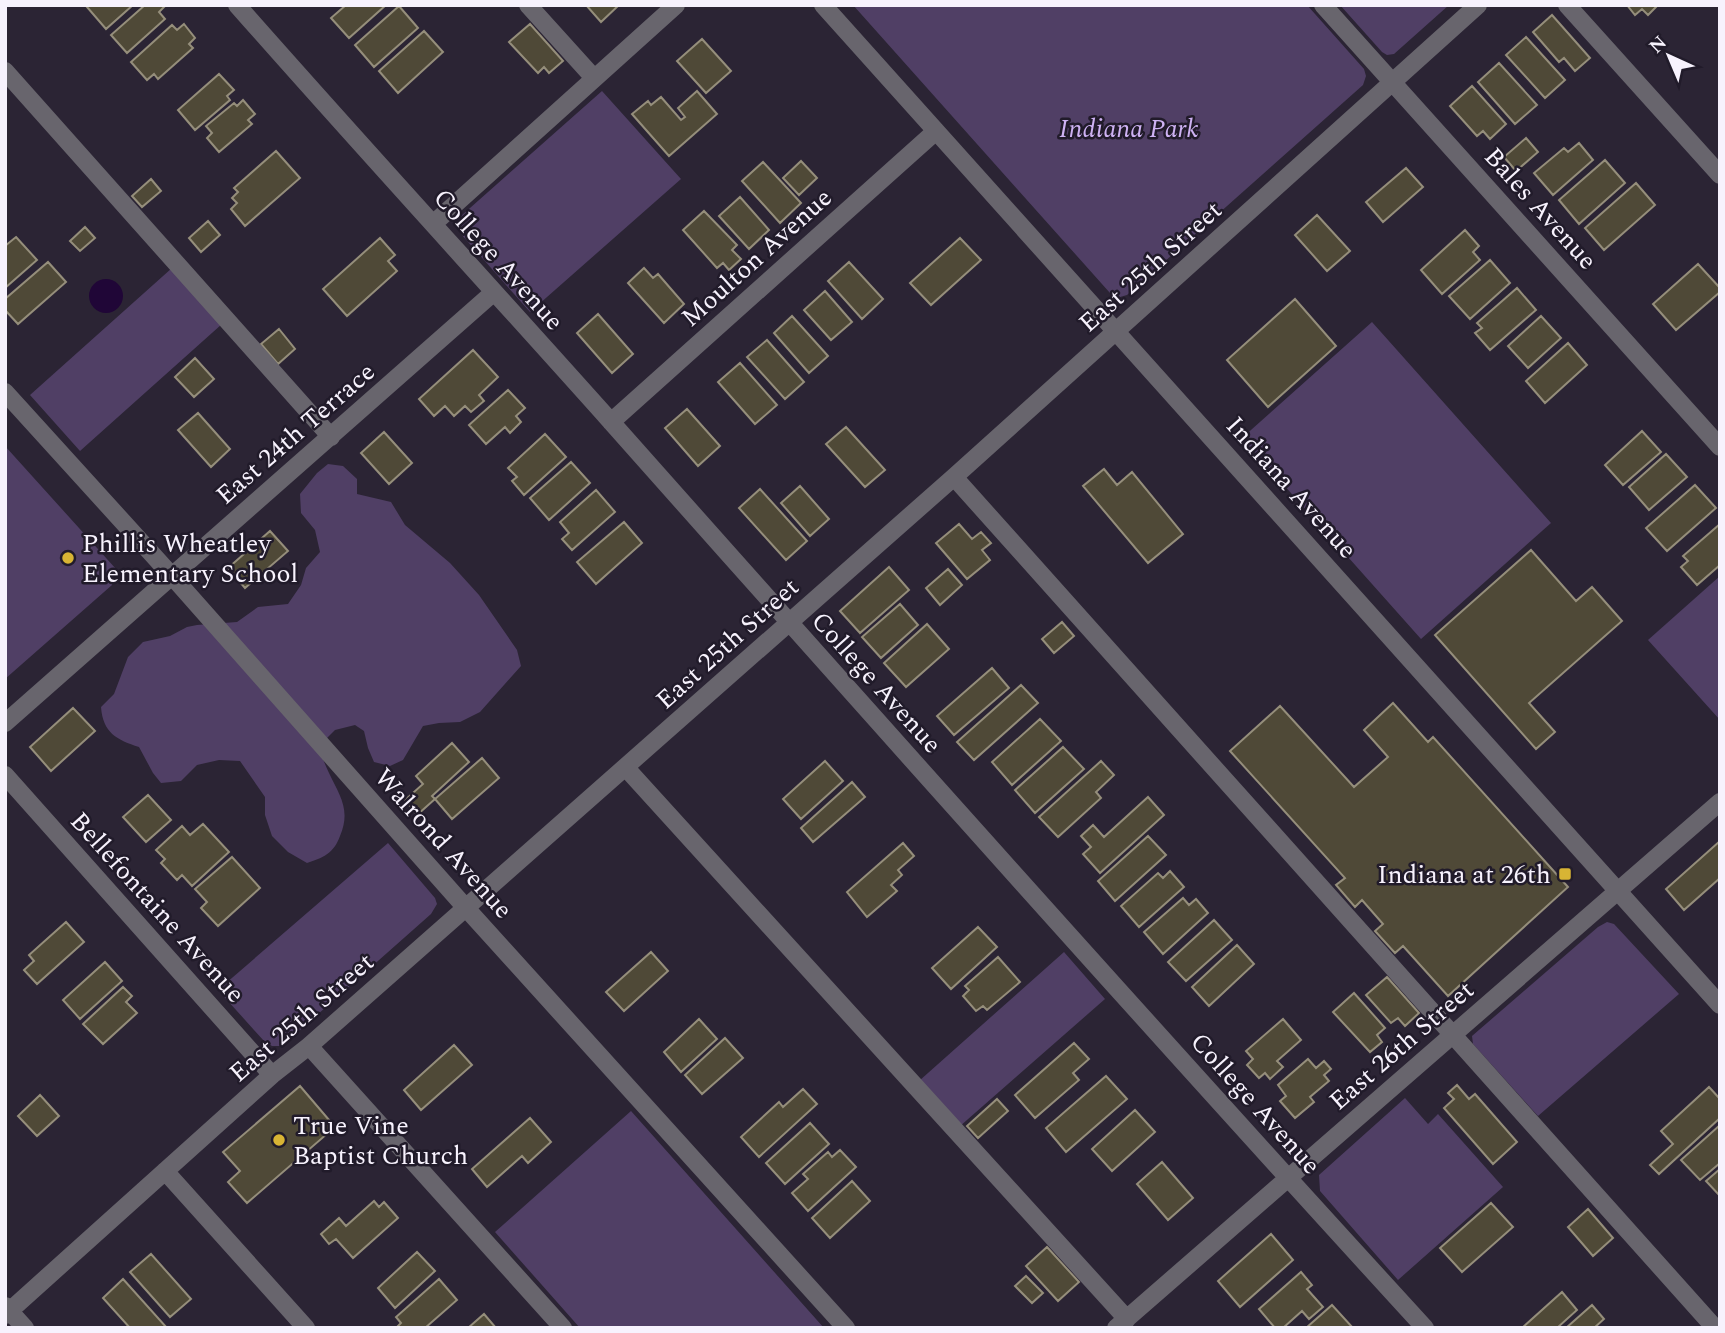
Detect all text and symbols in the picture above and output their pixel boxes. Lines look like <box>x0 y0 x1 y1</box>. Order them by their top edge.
north arrow <box>1634 21 1704 91</box>
text: N <box>1643 29 1674 61</box>
park label: Indiana Park <box>1059 109 1199 149</box>
street label: Bales Avenue <box>1474 138 1606 279</box>
street label: Moulton Avenue <box>672 179 841 337</box>
street label: College Avenue <box>423 180 573 340</box>
street label: East 25th Street <box>1070 191 1231 342</box>
street label: East 24th Terrace <box>207 353 384 515</box>
street label: Indiana Avenue <box>1216 407 1367 568</box>
place label: Phillis Wheatley Elementary School <box>82 524 298 594</box>
marker: Phillis Wheatley Elementary School <box>60 550 76 566</box>
street label: East 25th Street <box>647 568 808 719</box>
street label: College Avenue <box>801 603 951 763</box>
street label: Walrond Avenue <box>364 759 522 928</box>
street label: Bellefontaine Avenue <box>60 803 254 1012</box>
place label: Indiana at 26th <box>1377 855 1551 895</box>
marker: Indiana at 26th <box>1557 866 1573 882</box>
street label: East 25th Street <box>220 943 383 1092</box>
street label: East 26th Street <box>1320 971 1483 1120</box>
street label: College Avenue <box>1180 1024 1330 1184</box>
place label: True Vine Baptist Church <box>293 1106 468 1176</box>
marker: True Vine Baptist Church <box>271 1132 287 1148</box>

